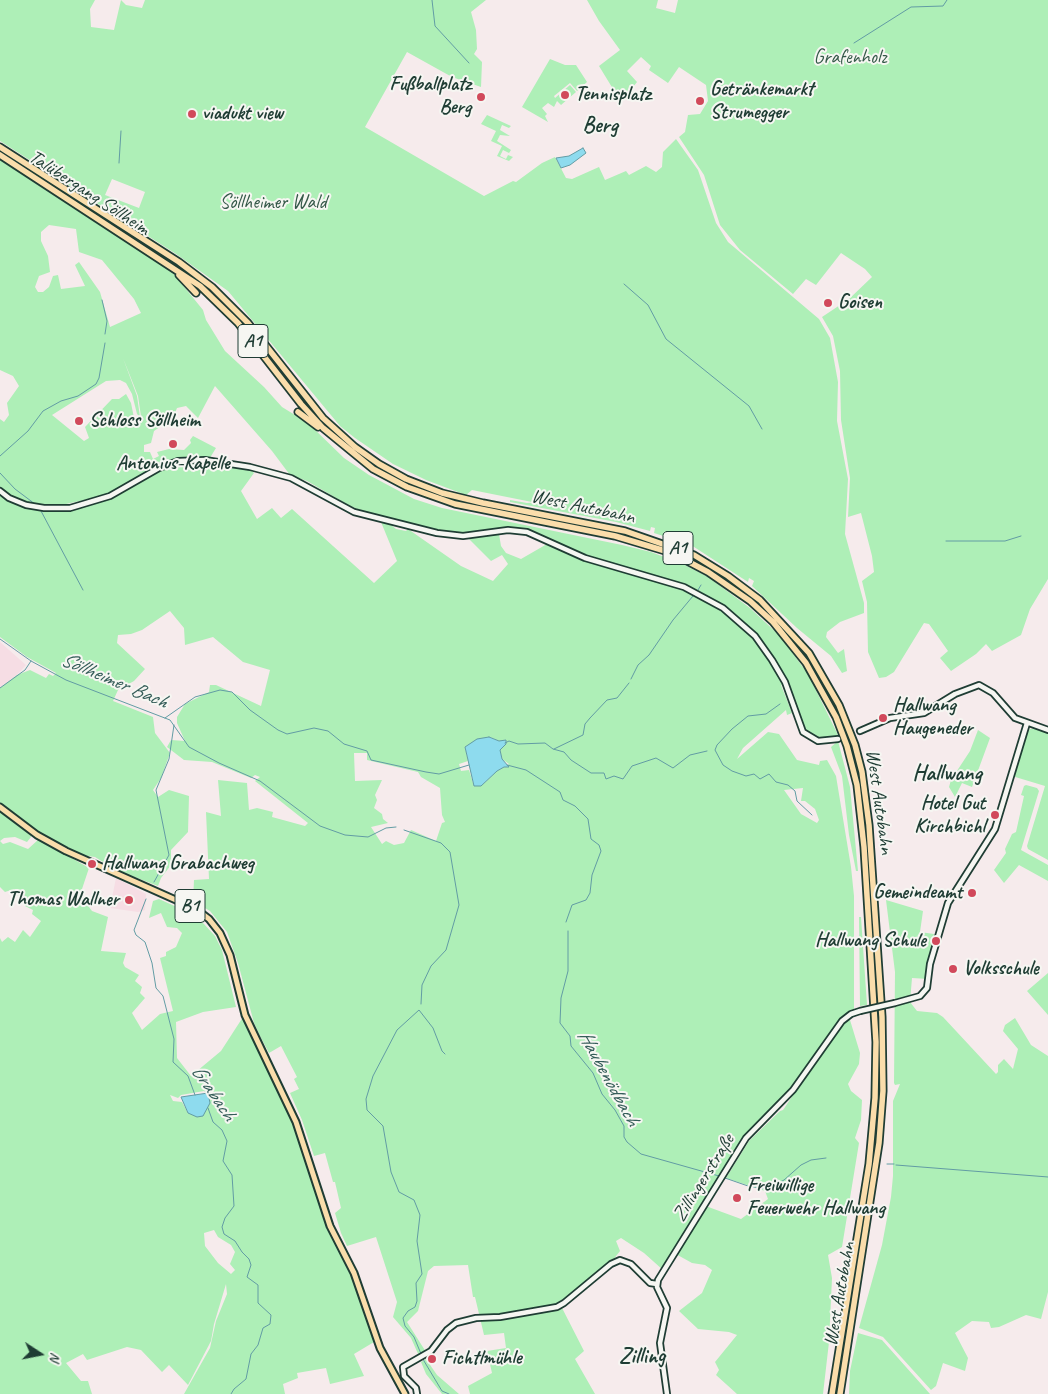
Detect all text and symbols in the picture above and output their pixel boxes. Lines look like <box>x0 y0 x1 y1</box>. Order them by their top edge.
park label: Grafenholz <box>814 46 886 70</box>
place label: Fußballplatz Berg <box>390 73 471 120</box>
place label: Getränkemarkt Strumegger <box>710 78 813 125</box>
place label: Tennisplatz <box>575 83 651 107</box>
marker: Tennisplatz <box>559 89 571 101</box>
marker: Fußballplatz Berg <box>475 91 487 103</box>
marker: Getränkemarkt Strumegger <box>694 95 706 107</box>
place label: viadukt view <box>202 102 283 126</box>
marker: viadukt view <box>186 108 198 120</box>
district label: Berg <box>583 113 617 139</box>
street label: Talübergang Söllheim <box>24 145 154 241</box>
park label: Söllheimer Wald <box>220 191 326 215</box>
place label: Goisen <box>838 291 882 315</box>
marker: Goisen <box>822 297 834 309</box>
road number: A1 <box>238 324 268 358</box>
place label: Schloss Söllheim <box>89 409 200 433</box>
marker: Schloss Söllheim <box>73 415 85 427</box>
marker: Antonius-Kapelle <box>167 438 179 450</box>
place label: Antonius-Kapelle <box>116 452 230 476</box>
street label: West Autobahn <box>529 484 637 530</box>
road number: A1 <box>663 532 693 564</box>
water label: Söllheimer Bach <box>57 647 171 715</box>
place label: Hallwang Haugeneder <box>893 694 973 741</box>
marker: Hallwang Haugeneder <box>877 712 889 724</box>
street label: West Autobahn <box>860 748 898 856</box>
district label: Hallwang <box>913 761 981 787</box>
place label: Hotel Gut Kirchbichl <box>914 792 985 839</box>
marker: Hotel Gut Kirchbichl <box>989 809 1001 821</box>
place label: Hallwang Grabachweg <box>102 852 254 876</box>
marker: Hallwang Grabachweg <box>86 858 98 870</box>
place label: Gemeindeamt <box>873 881 962 905</box>
marker: Gemeindeamt <box>966 887 978 899</box>
place label: Thomas Wallner <box>7 888 119 912</box>
road number: B1 <box>175 889 205 922</box>
marker: Thomas Wallner <box>123 894 135 906</box>
place label: Hallwang Schule <box>815 929 926 953</box>
marker: Hallwang Schule <box>930 935 942 947</box>
place label: Volksschule <box>963 957 1039 981</box>
marker: Volksschule <box>947 963 959 975</box>
water label: Haubenödbach <box>571 1026 645 1130</box>
water label: Grabach <box>185 1060 241 1126</box>
street label: Zillingerstraße <box>668 1130 740 1226</box>
place label: Freiwillige Feuerwehr Hallwang <box>747 1174 885 1221</box>
marker: Freiwillige Feuerwehr Hallwang <box>731 1192 743 1204</box>
street label: West Autobahn <box>819 1240 861 1348</box>
north arrow <box>15 1329 65 1379</box>
district label: Zilling <box>619 1344 665 1370</box>
place label: Fichtlmühle <box>442 1347 521 1371</box>
text: N <box>46 1351 64 1363</box>
marker: Fichtlmühle <box>426 1353 438 1365</box>

